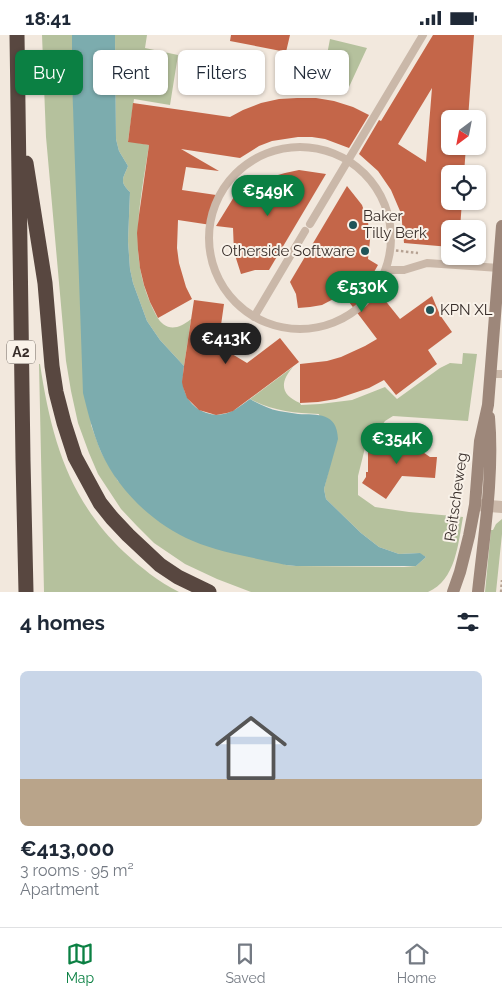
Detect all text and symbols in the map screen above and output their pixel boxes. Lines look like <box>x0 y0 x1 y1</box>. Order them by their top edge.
text: 18:41 <box>25 7 71 29</box>
chip: Buy <box>15 50 83 95</box>
chip: Rent <box>93 50 168 95</box>
chip: Filters <box>178 50 265 95</box>
chip: New <box>275 50 349 95</box>
north arrow <box>441 110 486 155</box>
map controls <box>441 110 486 265</box>
button: locate <box>441 165 486 210</box>
pin: €549K <box>233 175 303 217</box>
text: €549K <box>243 181 293 200</box>
place label: Baker Tilly Berk <box>363 207 427 242</box>
marker: Baker Tilly Berk <box>347 219 359 231</box>
button: layers <box>441 220 486 265</box>
place label: Otherside Software <box>222 242 355 260</box>
marker: Otherside Software <box>359 245 371 257</box>
pin: €530K <box>327 271 397 313</box>
text: €530K <box>336 277 388 296</box>
place label: KPN XL <box>440 301 493 319</box>
marker: KPN XL <box>424 304 436 316</box>
pin: €413K <box>191 323 261 365</box>
text: €413K <box>201 329 251 348</box>
road number: A2 <box>7 341 35 363</box>
pin: €354K <box>362 423 432 465</box>
text: €354K <box>372 429 422 448</box>
street label: Reitscheweg <box>441 451 471 543</box>
icon: filters <box>454 608 482 636</box>
text: 4 homes <box>20 610 105 635</box>
icon: home <box>206 703 296 793</box>
text: €413,000 <box>20 836 114 861</box>
text: 3 rooms · 95 m² <box>20 861 134 880</box>
text: Apartment <box>20 880 99 899</box>
tab: Map <box>66 940 94 986</box>
tab: Saved <box>225 940 265 986</box>
tab: Home <box>397 940 436 986</box>

